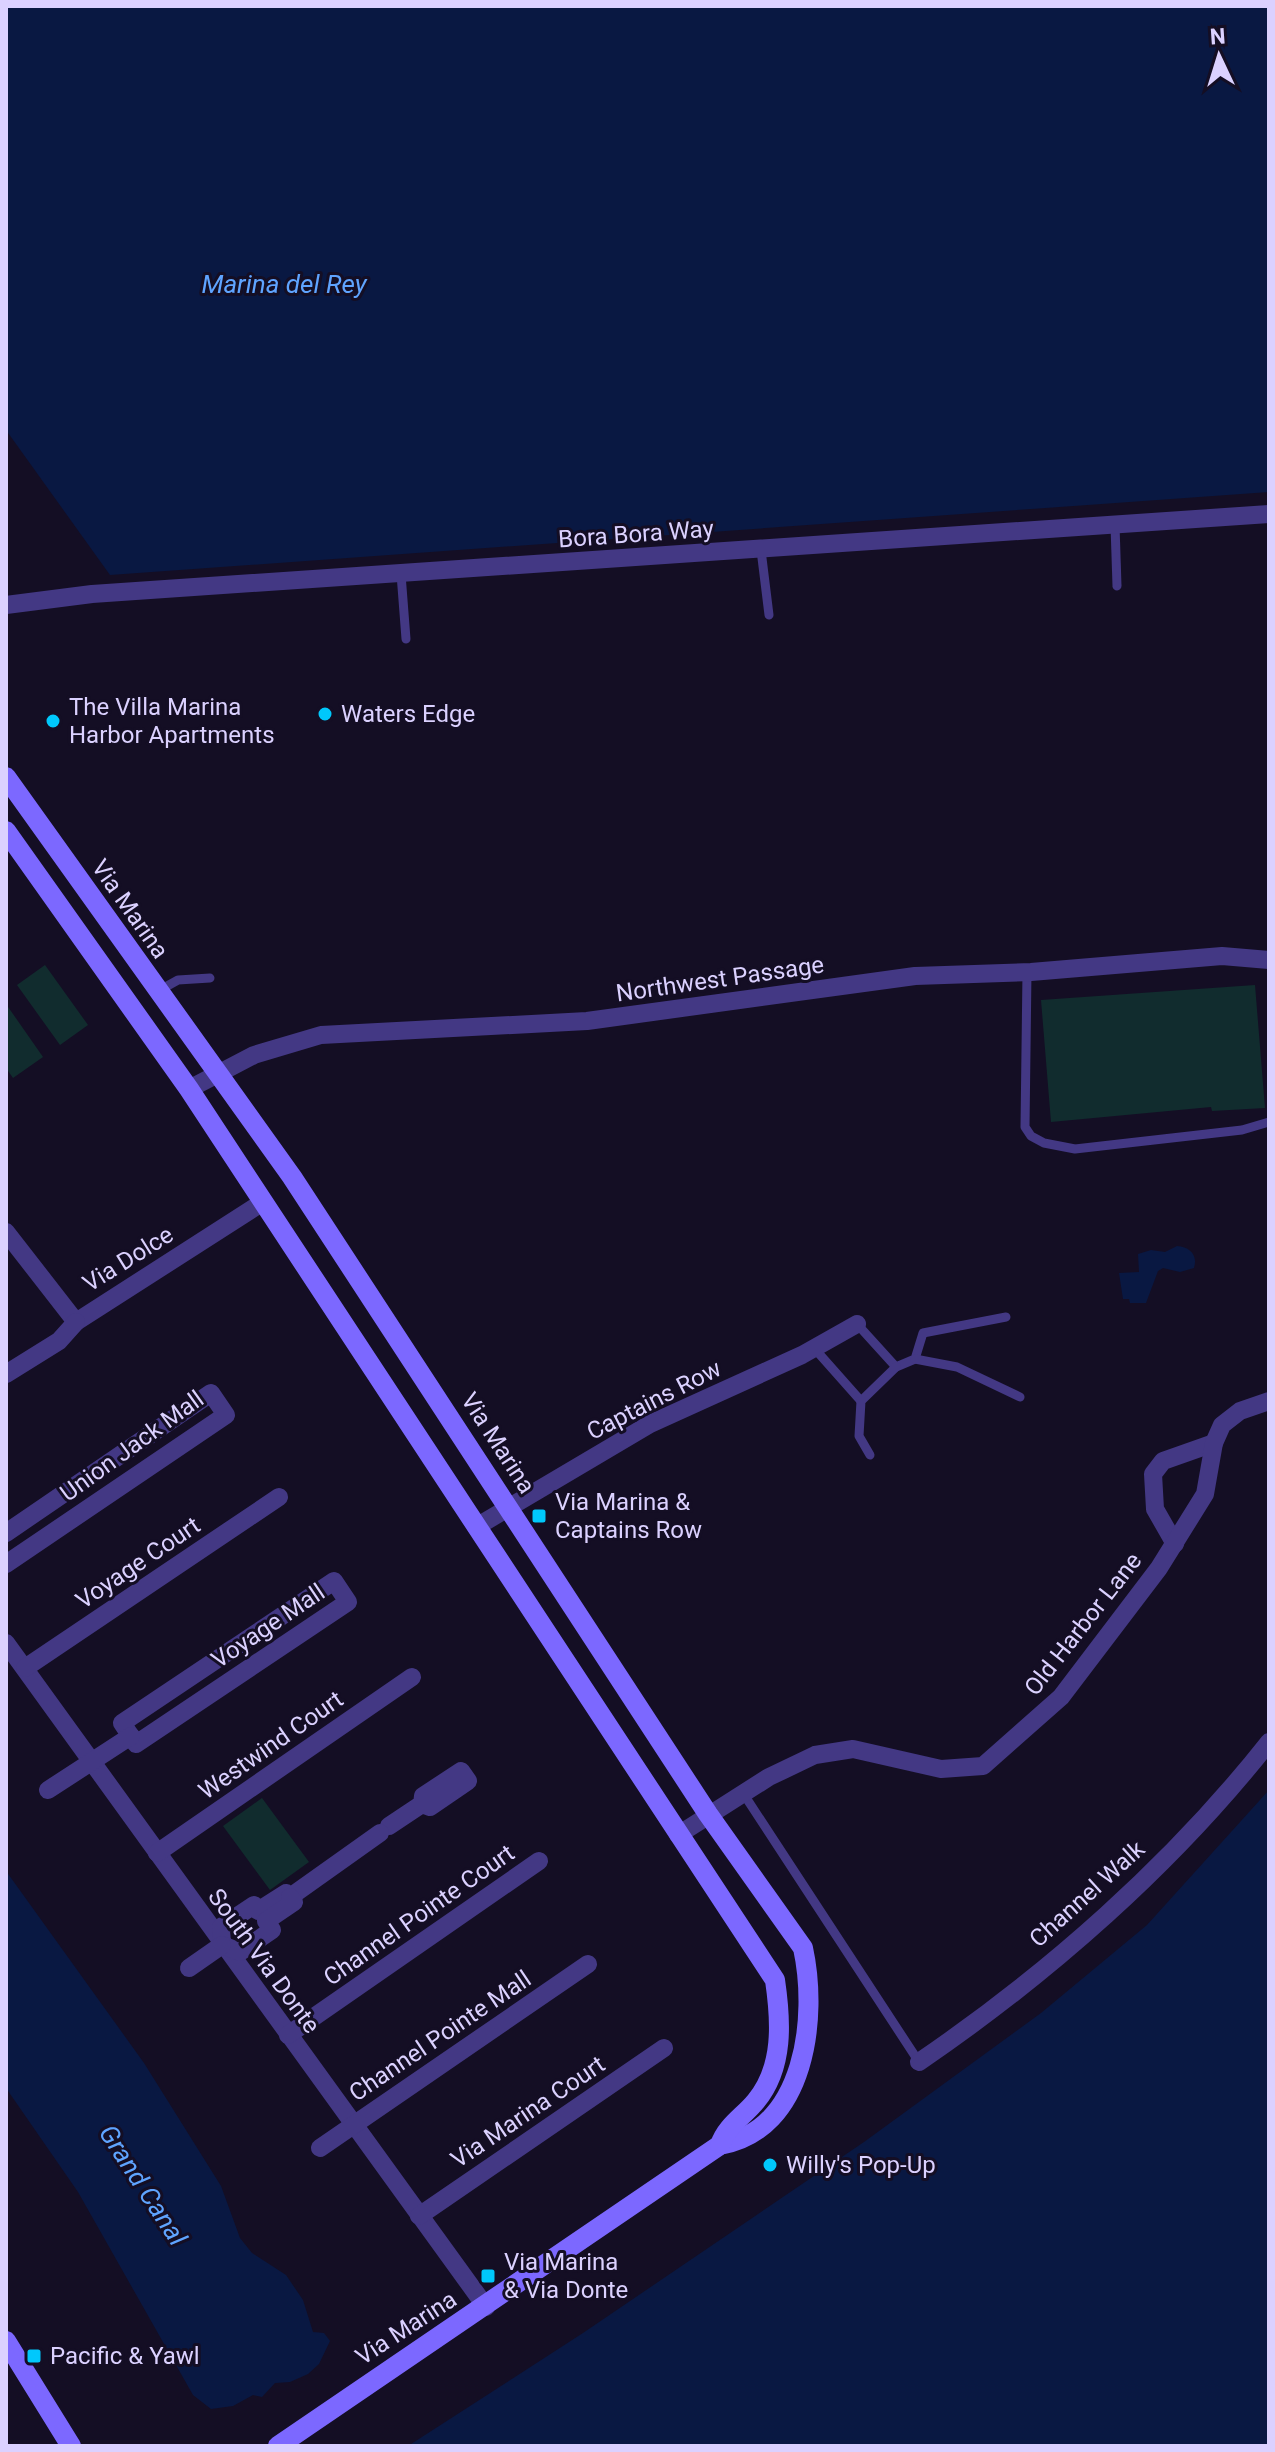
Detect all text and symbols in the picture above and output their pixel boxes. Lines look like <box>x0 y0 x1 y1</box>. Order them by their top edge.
north arrow <box>1179 16 1259 96</box>
text: N <box>1209 24 1226 50</box>
water label: Marina del Rey <box>201 269 368 299</box>
street label: Bora Bora Way <box>557 515 715 553</box>
place label: The Villa Marina Harbor Apartments <box>69 693 275 749</box>
place label: Waters Edge <box>341 700 475 728</box>
marker: Waters Edge <box>316 705 334 723</box>
marker: The Villa Marina Harbor Apartments <box>44 712 62 730</box>
street label: Via Marina <box>86 854 174 964</box>
street label: Northwest Passage <box>614 951 826 1007</box>
street label: Via Dolce <box>78 1220 178 1298</box>
street label: Captains Row <box>582 1354 726 1446</box>
street label: Union Jack Mall <box>55 1385 209 1507</box>
street label: Via Marina <box>455 1387 541 1499</box>
place label: Via Marina & Captains Row <box>555 1488 702 1544</box>
marker: Via Marina & Captains Row <box>530 1507 548 1525</box>
street label: Voyage Court <box>71 1511 206 1615</box>
street label: Old Harbor Lane <box>1019 1547 1147 1701</box>
street label: Voyage Mall <box>206 1578 330 1674</box>
street label: Westwind Court <box>193 1685 349 1805</box>
street label: Channel Walk <box>1024 1835 1151 1953</box>
street label: Channel Pointe Court <box>318 1839 520 1991</box>
street label: South Via Donte <box>202 1883 326 2039</box>
street label: Channel Pointe Mall <box>344 1965 536 2107</box>
street label: Via Marina Court <box>446 2050 610 2174</box>
water label: Grand Canal <box>93 2119 193 2252</box>
place label: Willy's Pop-Up <box>786 2151 936 2179</box>
marker: Willy's Pop-Up <box>761 2156 779 2174</box>
place label: Via Marina & Via Donte <box>504 2248 628 2304</box>
marker: Via Marina & Via Donte <box>479 2267 497 2285</box>
street label: Via Marina <box>350 2285 462 2371</box>
place label: Pacific & Yawl <box>50 2342 200 2370</box>
marker: Pacific & Yawl <box>25 2347 43 2365</box>

